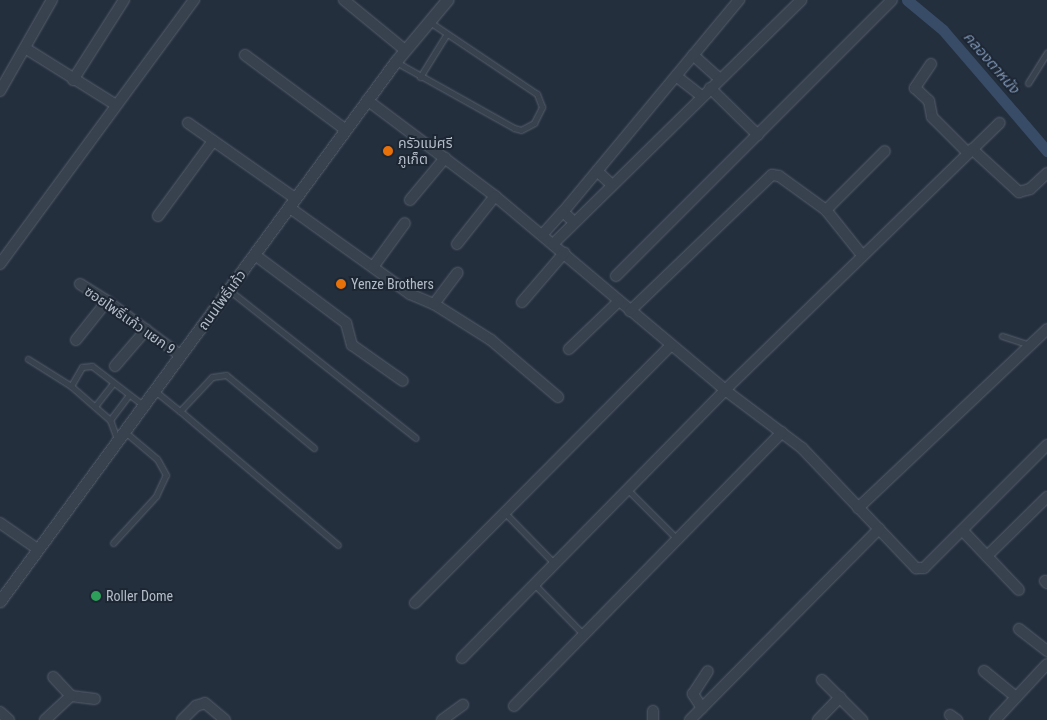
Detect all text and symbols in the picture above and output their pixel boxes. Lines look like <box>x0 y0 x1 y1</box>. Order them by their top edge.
water label: คลองตาหนัง <box>959 28 1023 98</box>
place label: ครัวแม่ศรี ภูเก็ต <box>398 135 452 168</box>
marker: ครัวแม่ศรี ภูเก็ต <box>382 145 394 157</box>
street label: ถนนโพธิ์แก้ว <box>195 267 249 333</box>
place label: Yenze Brothers <box>351 276 434 292</box>
marker: Yenze Brothers <box>335 278 347 290</box>
street label: ซอยโพธิ์เเก้ว แยก 9 <box>81 283 179 357</box>
place label: Roller Dome <box>106 588 173 604</box>
marker: Roller Dome <box>90 590 102 602</box>

